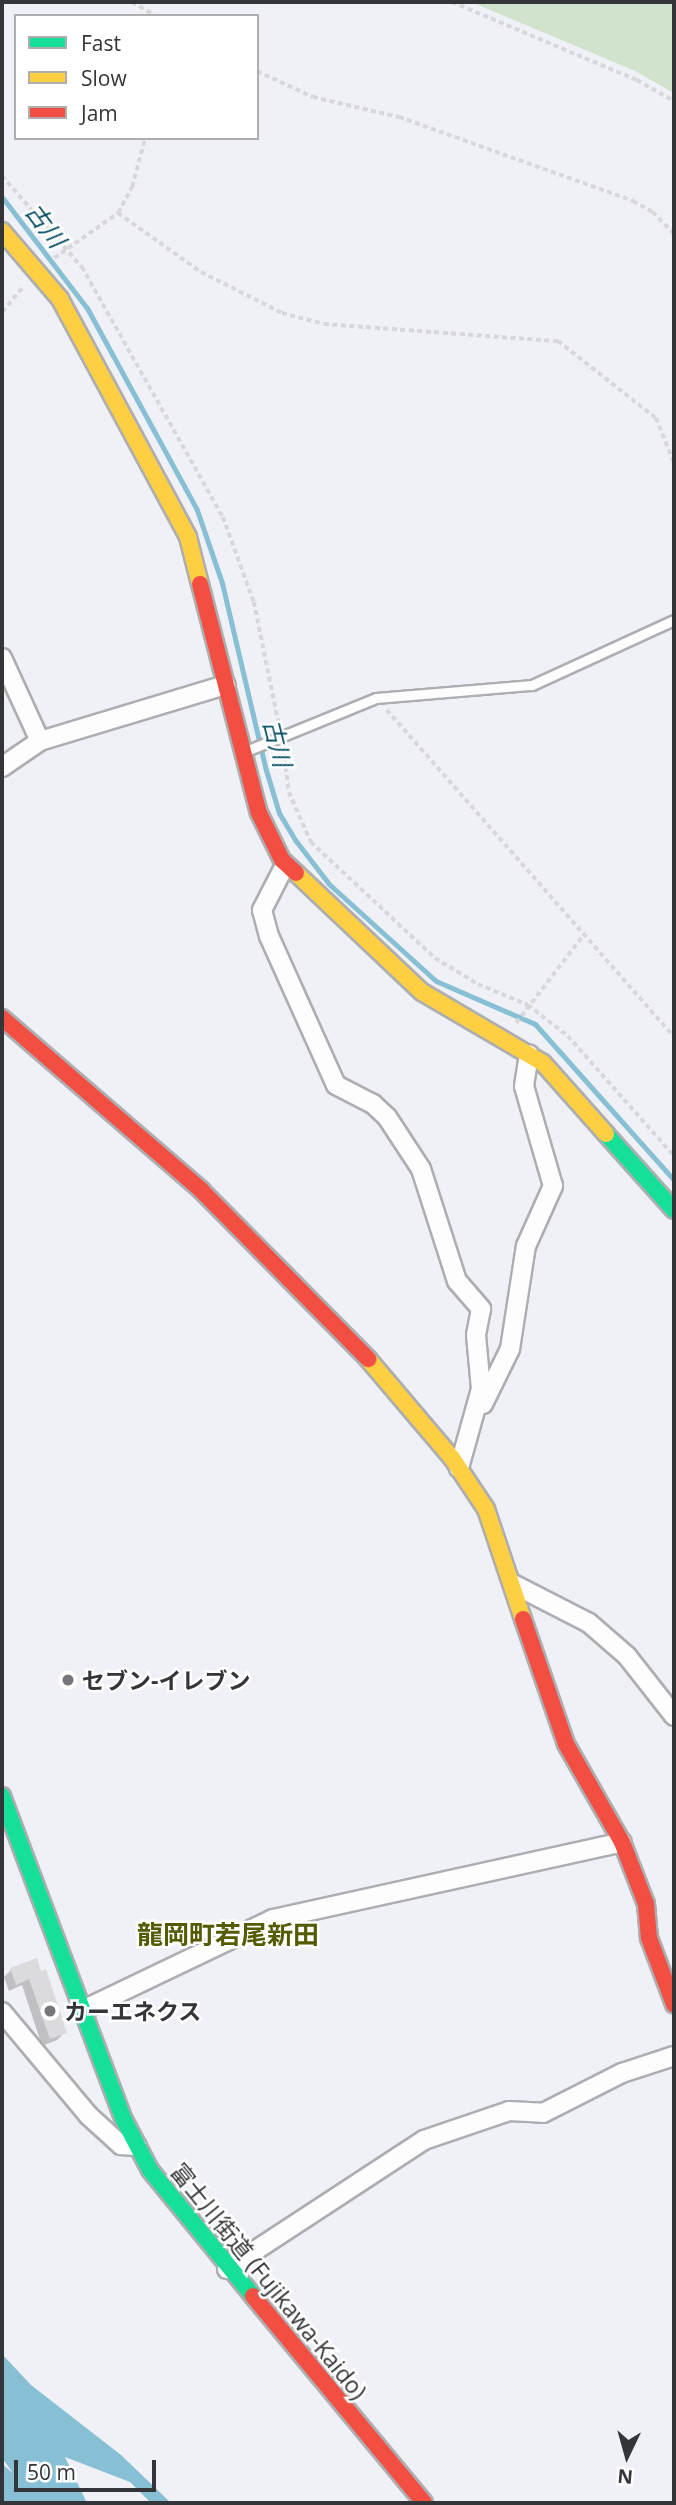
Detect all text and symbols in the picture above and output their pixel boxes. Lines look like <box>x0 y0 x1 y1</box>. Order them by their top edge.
legend <box>14 14 259 140</box>
text: Fast <box>81 29 121 57</box>
text: Slow <box>81 64 127 92</box>
text: Jam <box>81 99 118 127</box>
water label: 古川 <box>20 197 72 253</box>
water label: 古川 <box>258 716 298 770</box>
place label: セブン-イレブン <box>82 1666 250 1694</box>
marker: セブン-イレブン <box>60 1672 76 1688</box>
district label: 龍岡町若尾新田 <box>137 1919 319 1951</box>
place label: カーエネクス <box>64 1997 202 2025</box>
marker: カーエネクス <box>42 2003 58 2019</box>
street label: 富士川街道 (Fujikawa-Kaido) <box>165 2157 373 2405</box>
north arrow <box>592 2421 662 2491</box>
scale bar <box>18 2446 159 2490</box>
text: 50 m <box>27 2458 76 2486</box>
text: N <box>616 2463 634 2491</box>

